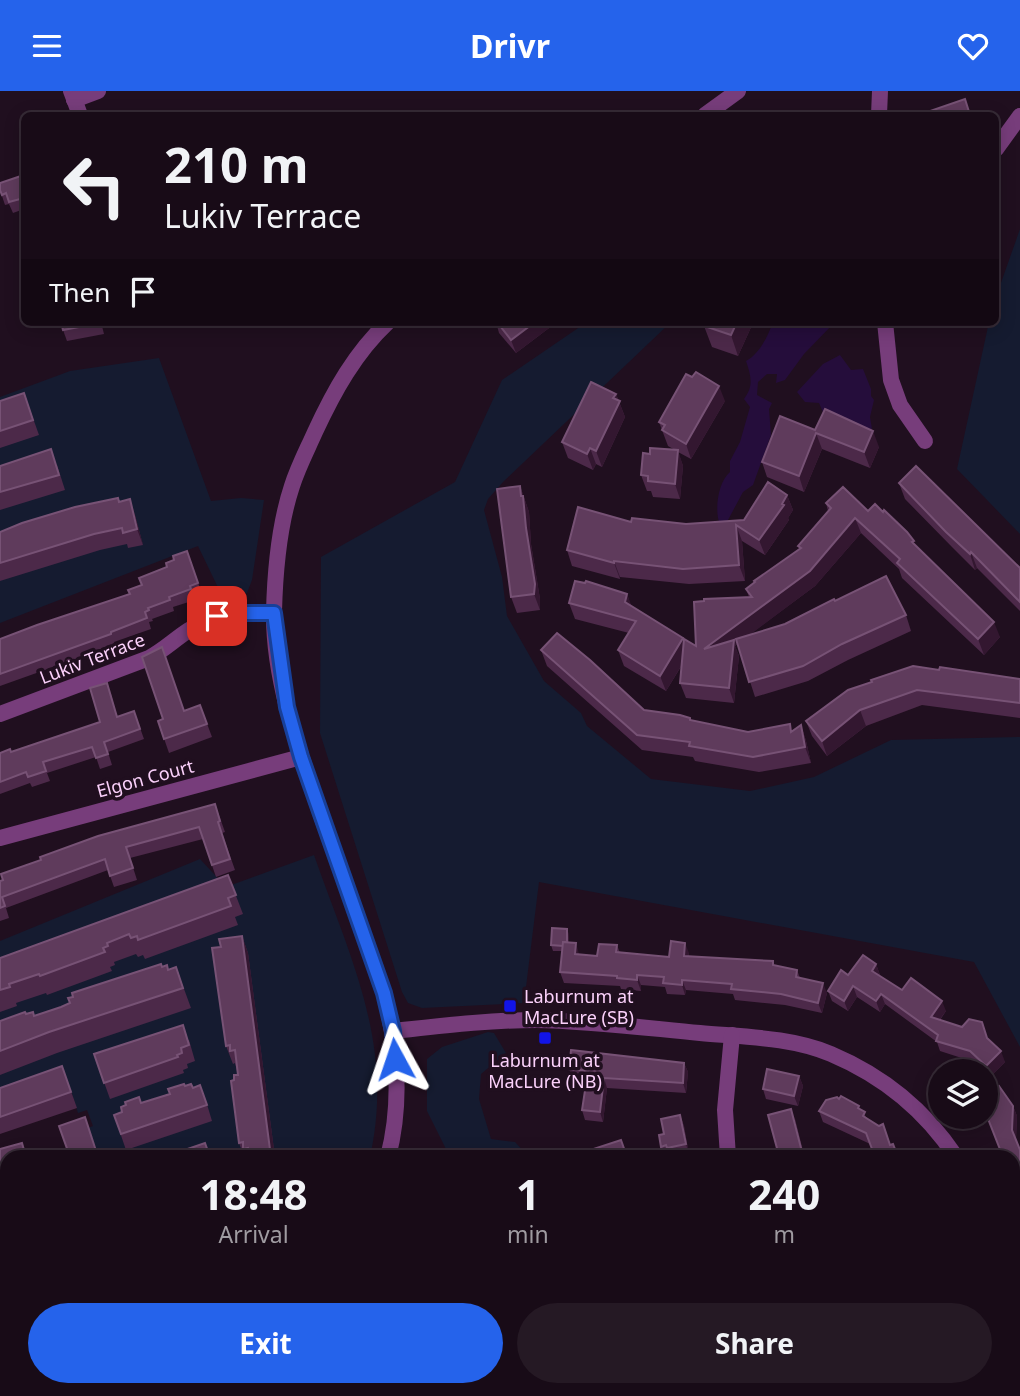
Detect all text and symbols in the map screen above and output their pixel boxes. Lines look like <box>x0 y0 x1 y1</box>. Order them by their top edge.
text: Drivr <box>470 24 550 67</box>
icon: menu <box>28 27 66 65</box>
icon: heart <box>954 27 992 65</box>
text: 210 m <box>164 131 309 197</box>
icon: left <box>49 140 140 231</box>
text: Lukiv Terrace <box>164 194 361 237</box>
icon: arrive <box>124 273 162 311</box>
text: Then <box>49 274 110 310</box>
pin <box>187 586 247 646</box>
icon: arrive <box>198 597 236 635</box>
street label: Lukiv Terrace <box>36 627 148 689</box>
street label: Elgon Court <box>94 753 197 802</box>
place label: Laburnum at MacLure (SB) <box>524 984 634 1029</box>
marker: Laburnum at MacLure (SB) <box>502 998 518 1014</box>
position arrow <box>358 1022 432 1096</box>
marker: Laburnum at MacLure (NB) <box>537 1030 553 1046</box>
place label: Laburnum at MacLure (NB) <box>488 1048 602 1093</box>
map controls <box>928 1059 998 1129</box>
button: layers <box>928 1059 998 1129</box>
text: 18:48 <box>200 1165 307 1222</box>
text: 1 <box>516 1165 540 1222</box>
text: 240 <box>748 1165 820 1222</box>
text: Arrival <box>218 1218 289 1250</box>
text: min <box>507 1218 549 1250</box>
text: m <box>774 1218 795 1250</box>
button: Exit <box>28 1303 503 1383</box>
button: Share <box>517 1303 992 1383</box>

